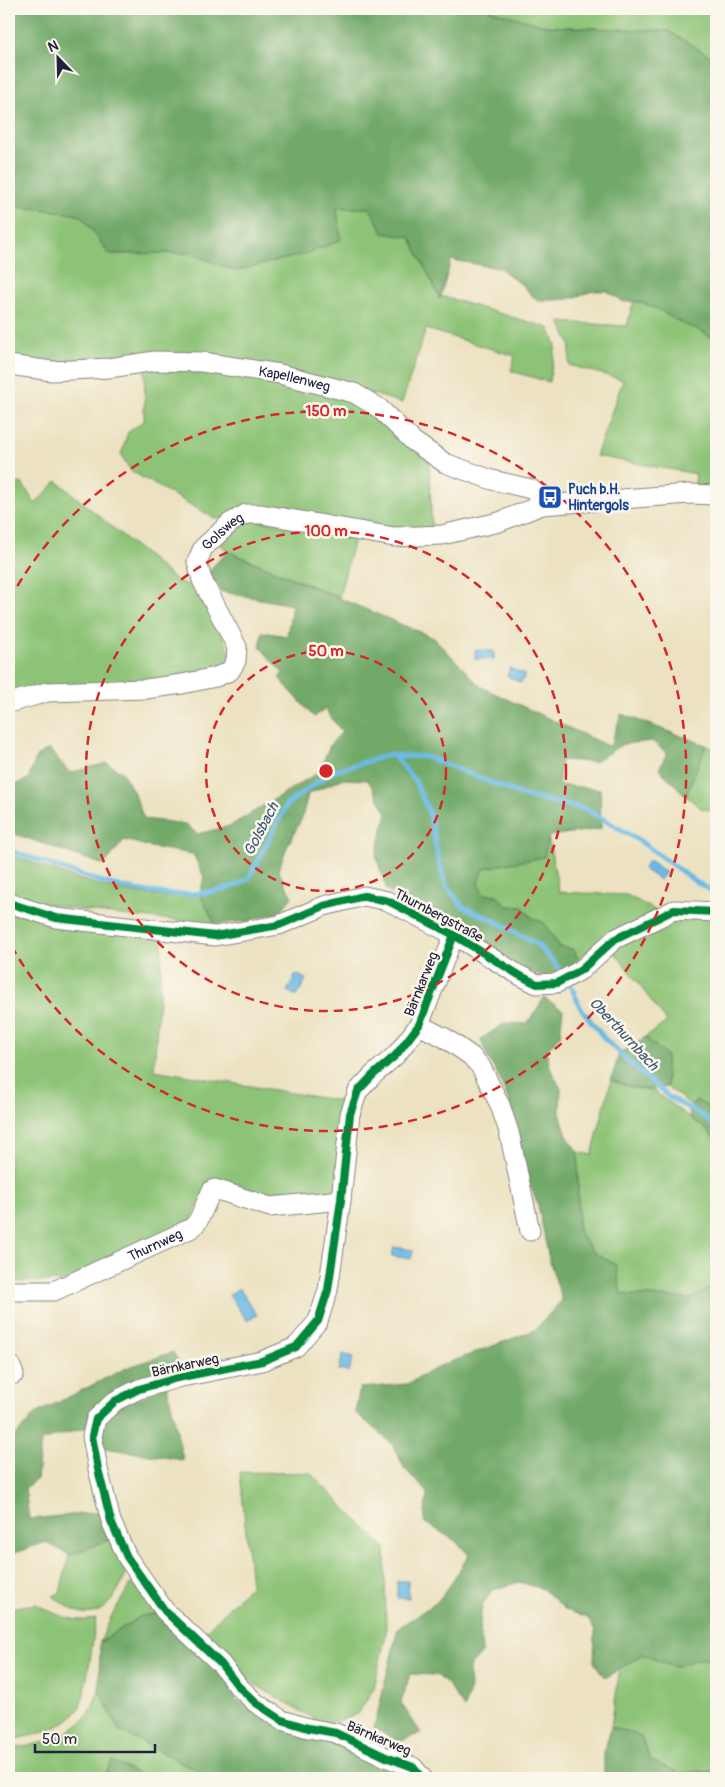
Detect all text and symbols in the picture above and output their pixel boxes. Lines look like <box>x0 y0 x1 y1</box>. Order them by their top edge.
north arrow <box>32 32 82 82</box>
text: N <box>45 37 61 56</box>
street label: Kapellenweg <box>257 363 332 396</box>
text: 150 m <box>306 402 346 421</box>
place label: Puch b.H. Hintergols <box>568 481 629 514</box>
bus stop icon: Puch b.H. Hintergols <box>537 484 563 510</box>
street label: Golsweg <box>198 509 247 554</box>
text: 100 m <box>305 522 347 541</box>
text: 50 m <box>309 642 343 661</box>
centre of rings <box>317 762 335 780</box>
water label: Golsbach <box>240 799 284 859</box>
street label: Thurnbergstraße <box>391 885 486 946</box>
street label: Bärnkarweg <box>401 949 442 1019</box>
water label: Oberthurnbach <box>585 994 663 1076</box>
street label: Thurnweg <box>125 1226 185 1265</box>
street label: Bärnkarweg <box>150 1350 220 1381</box>
street label: Bärnkarweg <box>344 1717 414 1760</box>
scale bar <box>35 1722 155 1754</box>
text: 50 m <box>42 1730 77 1749</box>

